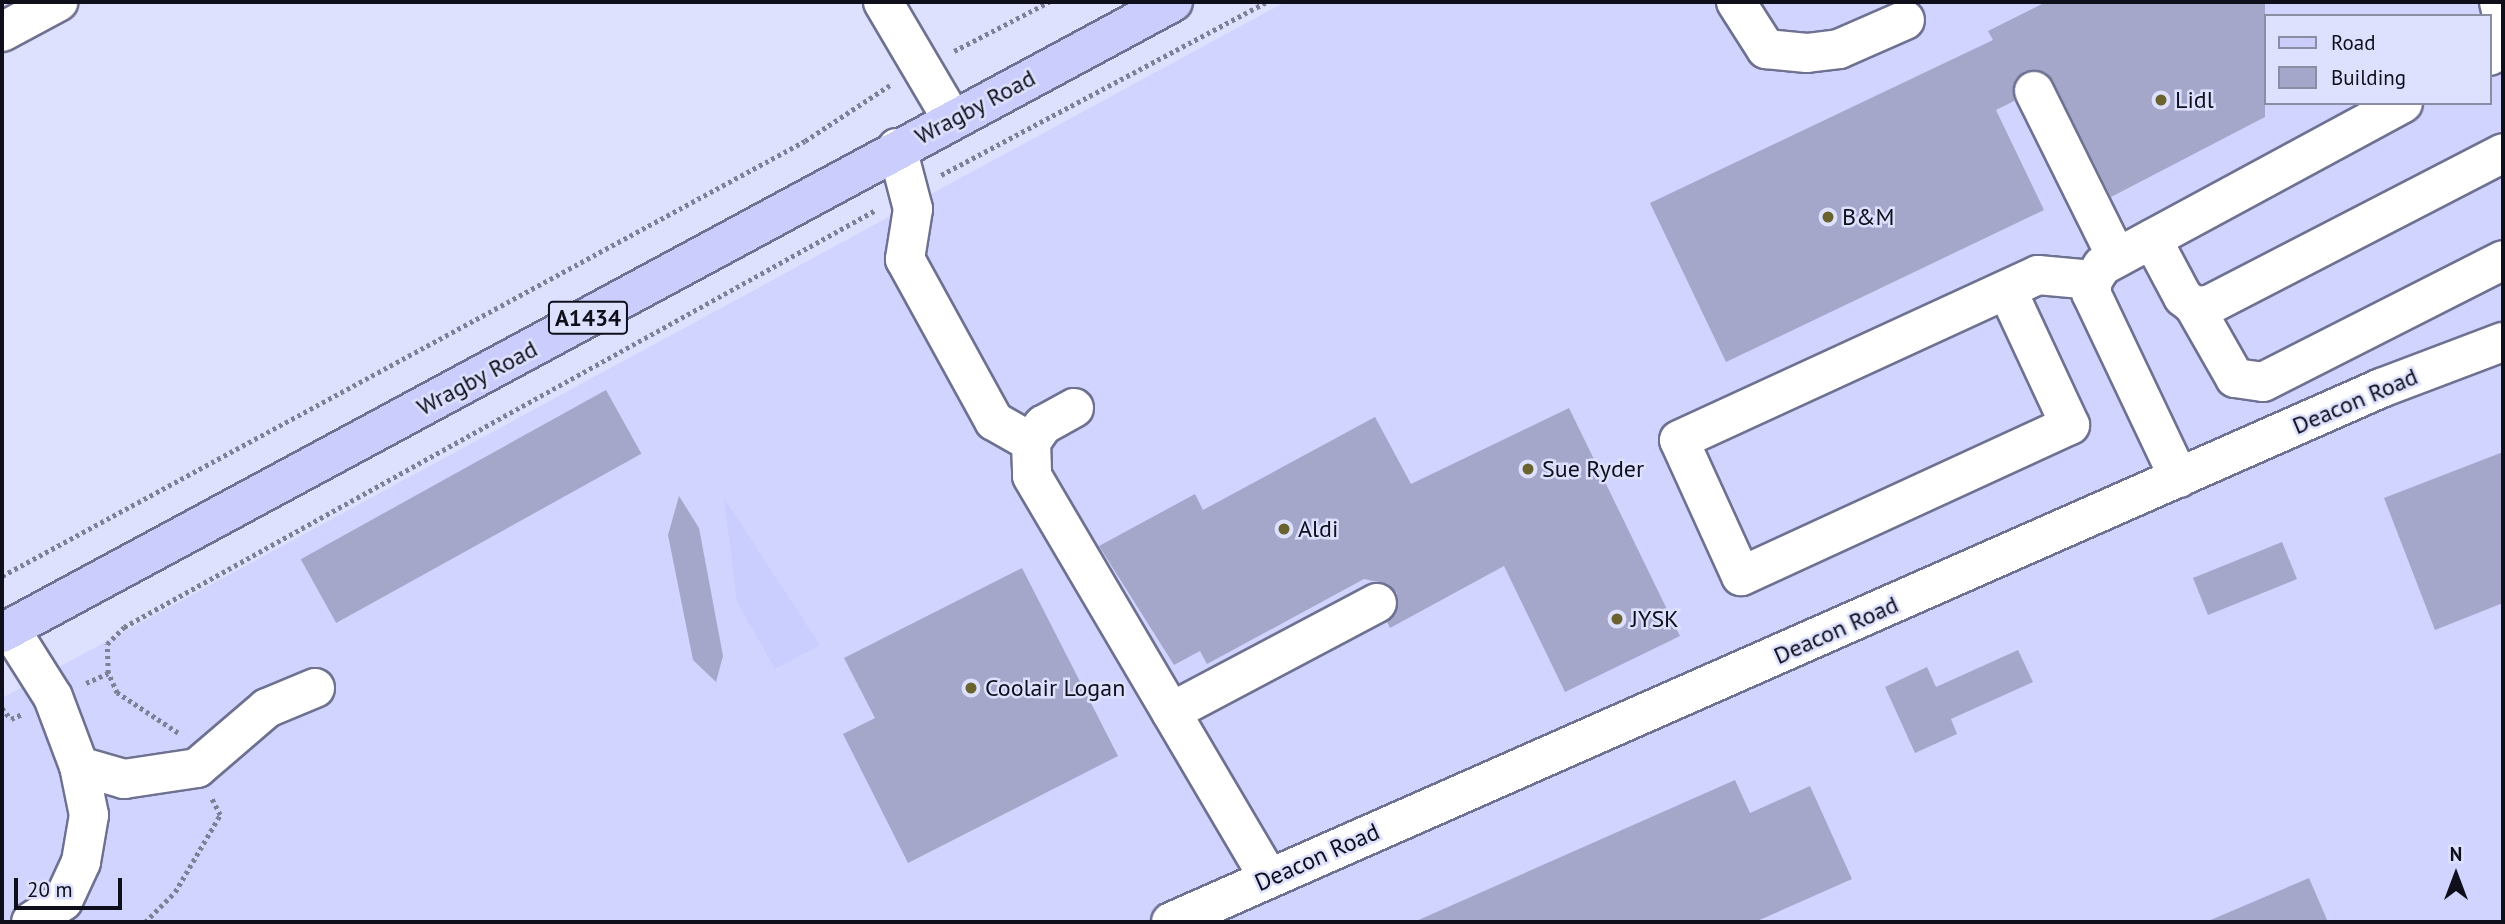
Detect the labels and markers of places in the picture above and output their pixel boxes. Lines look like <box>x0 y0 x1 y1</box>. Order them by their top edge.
place label: Lidl <box>2175 86 2214 114</box>
marker: Lidl <box>2153 92 2169 108</box>
place label: B&M <box>1842 203 1895 231</box>
marker: B&M <box>1820 209 1836 225</box>
place label: Sue Ryder <box>1542 455 1644 483</box>
marker: Sue Ryder <box>1520 461 1536 477</box>
place label: Aldi <box>1298 515 1338 543</box>
marker: Aldi <box>1276 521 1292 537</box>
place label: JYSK <box>1631 605 1679 633</box>
marker: JYSK <box>1609 611 1625 627</box>
place label: Coolair Logan <box>985 674 1125 702</box>
marker: Coolair Logan <box>963 680 979 696</box>

